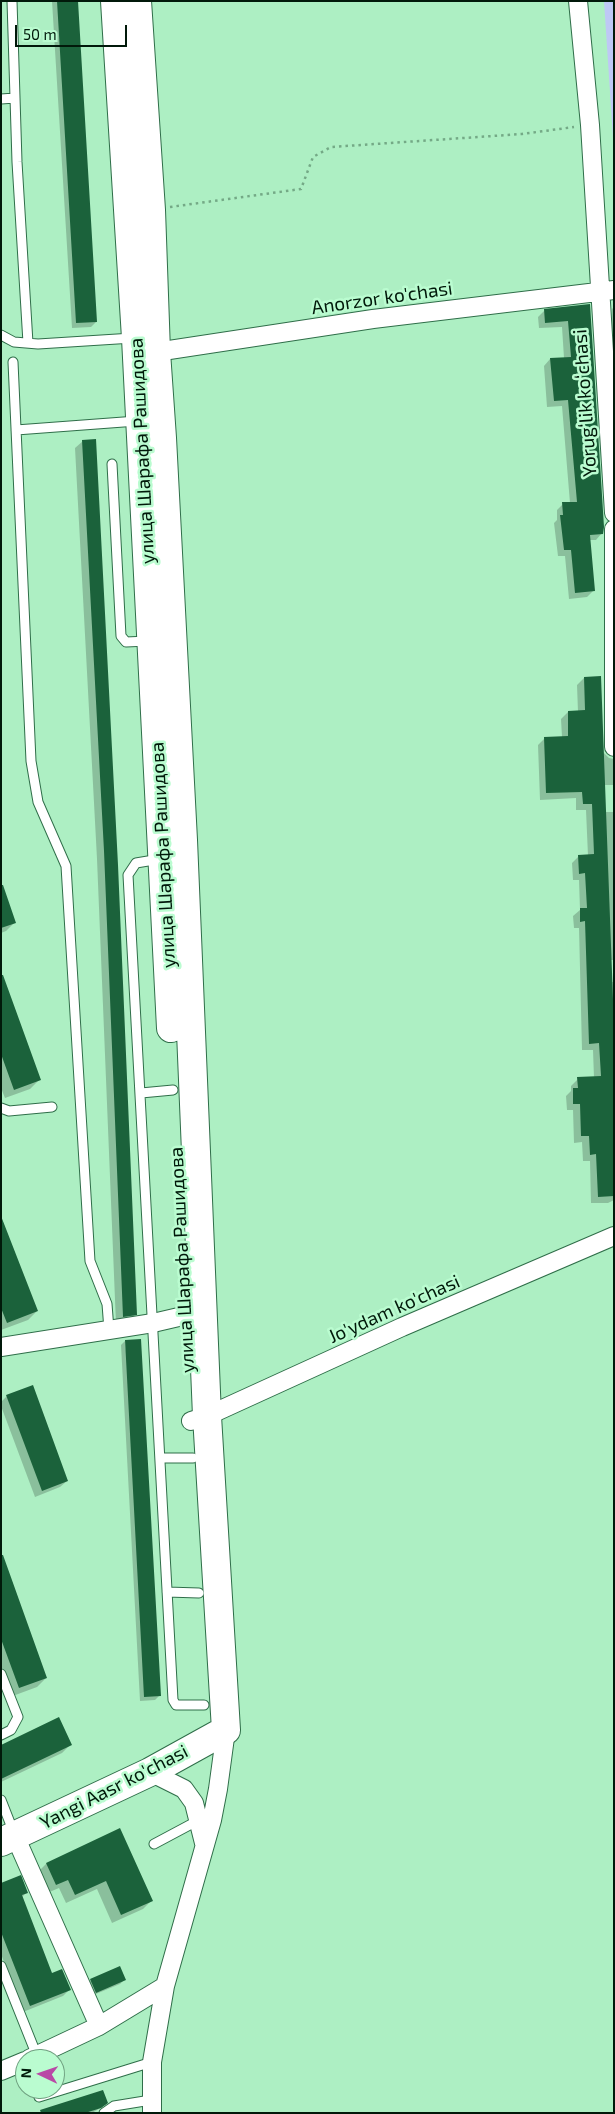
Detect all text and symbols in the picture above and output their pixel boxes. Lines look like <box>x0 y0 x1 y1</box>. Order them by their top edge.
scale bar <box>18 15 130 47</box>
text: 50 m <box>23 25 57 43</box>
street label: Anorzor ko'chasi <box>310 277 454 319</box>
street label: Yorugʻlik koʻchasi <box>568 329 602 477</box>
street label: улица Шарафа Рашидова <box>125 337 159 565</box>
street label: улица Шарафа Рашидова <box>146 741 180 969</box>
street label: улица Шарафа Рашидова <box>165 1146 199 1374</box>
street label: Jo'ydam ko'chasi <box>325 1270 463 1348</box>
street label: Yangi Aasr ko'chasi <box>36 1740 192 1834</box>
north arrow <box>15 2049 65 2099</box>
text: N <box>17 2068 34 2079</box>

